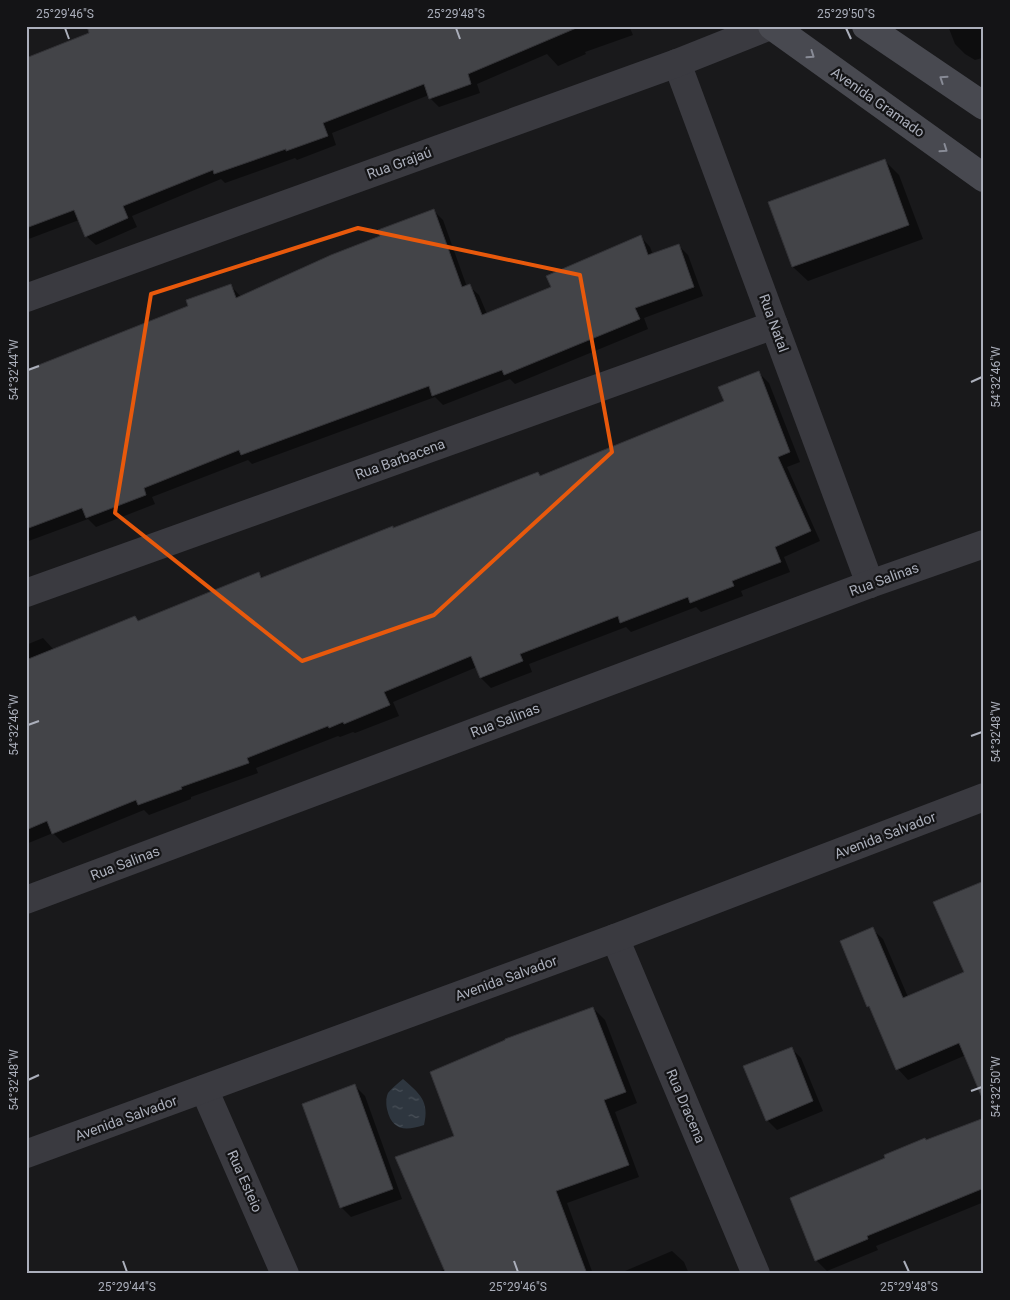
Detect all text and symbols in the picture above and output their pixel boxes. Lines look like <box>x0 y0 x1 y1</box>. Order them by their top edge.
text: 25°29'46"S <box>36 7 94 21</box>
text: 25°29'48"S <box>427 7 485 21</box>
text: 25°29'50"S <box>817 7 875 21</box>
one-way arrow <box>805 49 814 57</box>
street label: Avenida Gramado <box>828 64 928 140</box>
one-way arrow <box>940 75 949 85</box>
one-way arrow <box>938 143 947 152</box>
street label: Rua Grajaú <box>364 144 434 182</box>
street label: Rua Natal <box>756 292 792 354</box>
text: 54°32'44"W <box>7 339 21 401</box>
text: 54°32'46"W <box>989 346 1003 408</box>
street label: Rua Barbacena <box>353 435 447 483</box>
street label: Rua Salinas <box>847 559 921 599</box>
text: 54°32'46"W <box>7 694 21 756</box>
street label: Rua Salinas <box>468 699 542 741</box>
text: 54°32'48"W <box>989 701 1003 763</box>
street label: Avenida Salvador <box>832 808 938 862</box>
street label: Rua Salinas <box>88 842 162 884</box>
street label: Avenida Salvador <box>453 952 559 1004</box>
text: 54°32'48"W <box>7 1049 21 1111</box>
text: 54°32'50"W <box>989 1056 1003 1118</box>
street label: Rua Dracena <box>663 1067 709 1145</box>
street label: Avenida Salvador <box>73 1092 179 1144</box>
street label: Rua Esteio <box>224 1148 266 1214</box>
text: 25°29'44"S <box>98 1280 156 1294</box>
text: 25°29'46"S <box>489 1280 547 1294</box>
text: 25°29'48"S <box>880 1280 938 1294</box>

